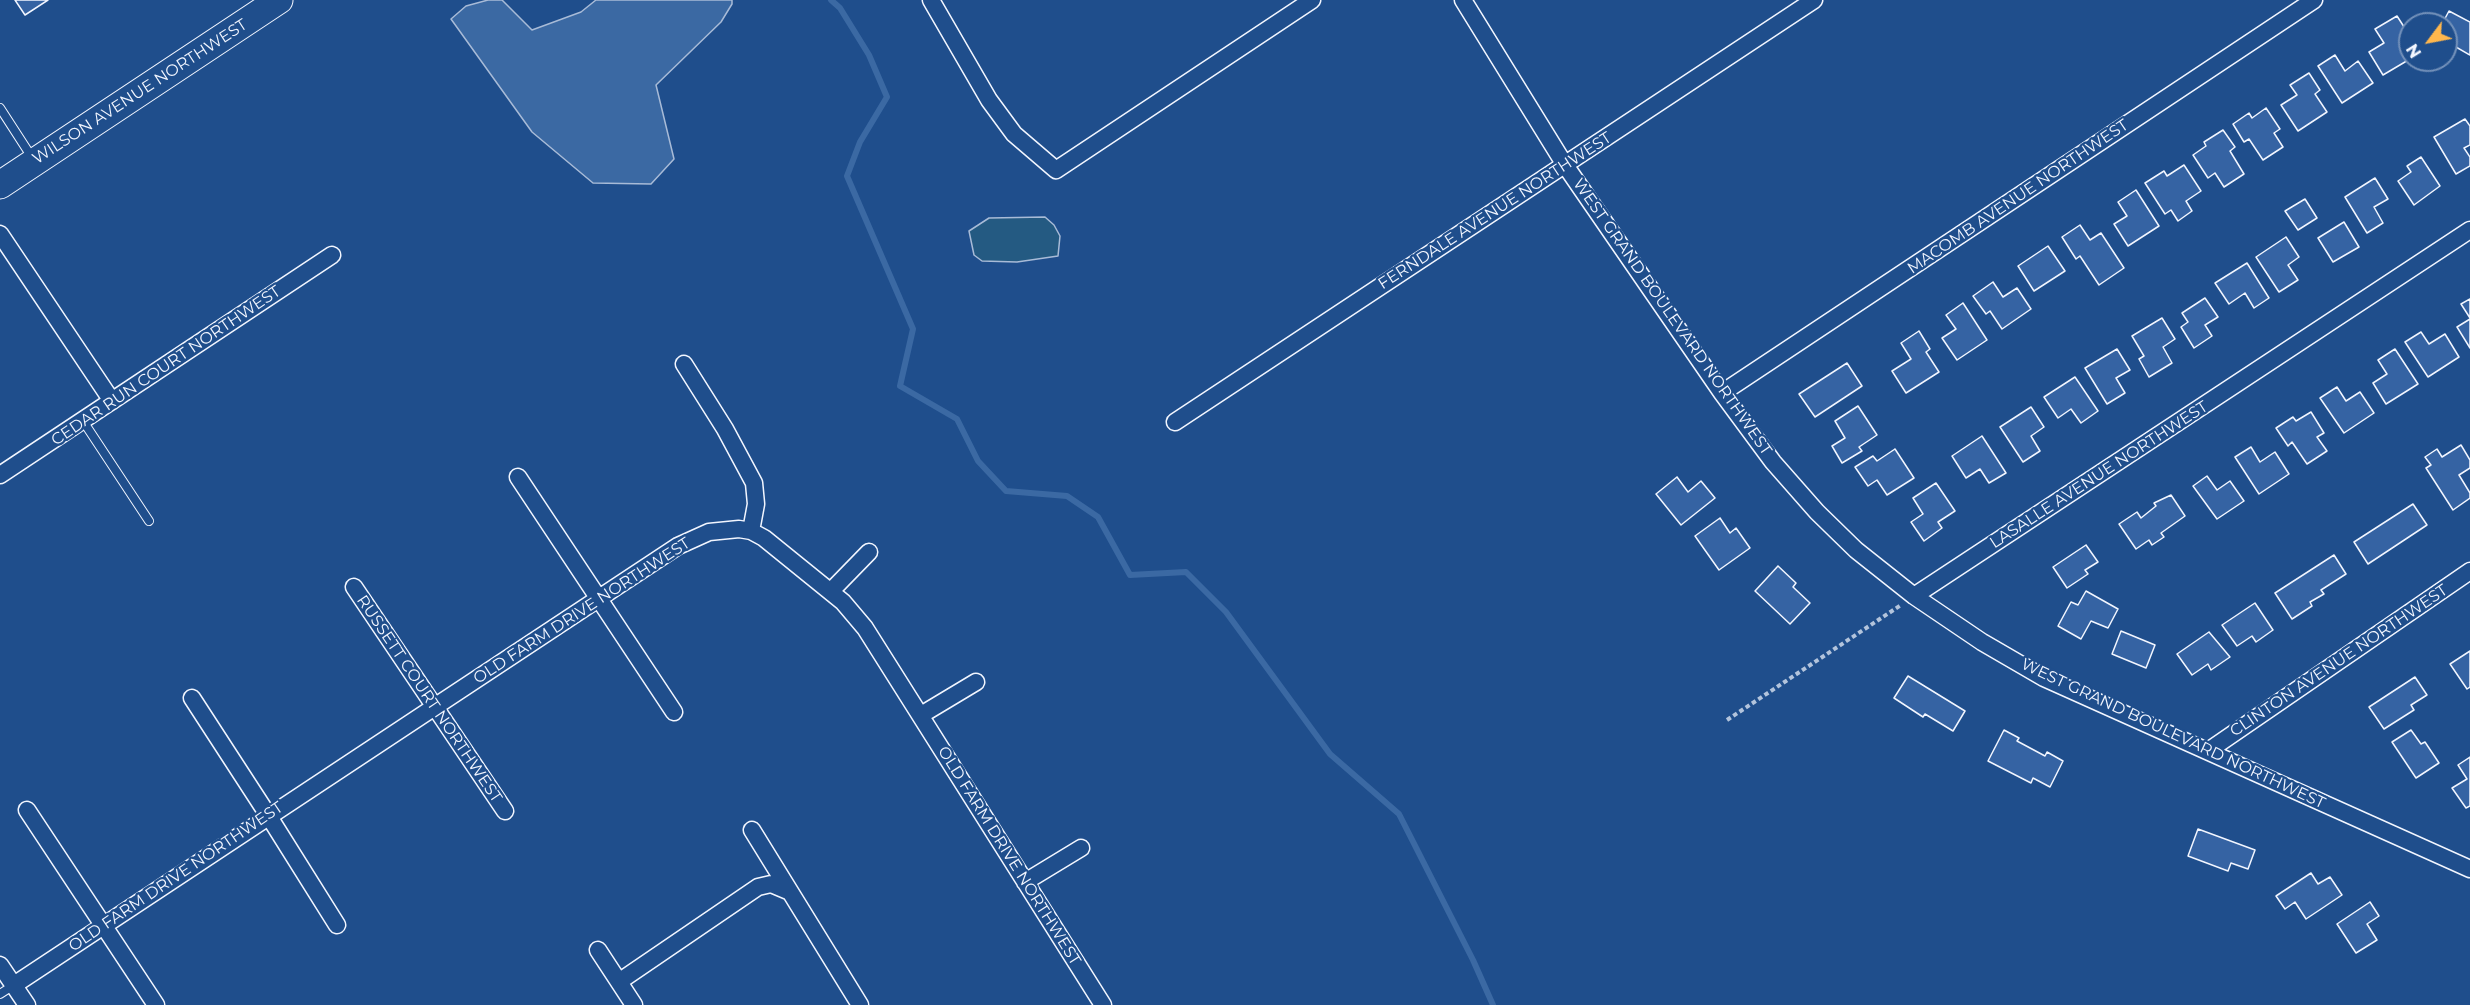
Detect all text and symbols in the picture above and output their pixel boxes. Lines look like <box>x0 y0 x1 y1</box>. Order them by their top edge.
north arrow <box>2398 12 2458 72</box>
street label: WILSON AVENUE NORTHWEST <box>29 15 251 169</box>
text: N <box>2403 40 2425 61</box>
street label: MACOMB AVENUE NORTHWEST <box>1904 116 2132 278</box>
street label: FERNDALE AVENUE NORTHWEST <box>1375 128 1615 294</box>
street label: WEST GRAND BOULEVARD NORTHWEST <box>1569 175 1775 459</box>
street label: CEDAR RUN COURT NORTHWEST <box>48 282 284 450</box>
street label: LASALLE AVENUE NORTHWEST <box>1986 397 2212 553</box>
street label: OLD FARM DRIVE NORTHWEST <box>470 534 694 688</box>
street label: CLINTON AVENUE NORTHWEST <box>2227 581 2451 741</box>
street label: RUSSETT COURT NORTHWEST <box>352 592 506 806</box>
street label: WEST GRAND BOULEVARD NORTHWEST <box>2018 655 2328 813</box>
street label: OLD FARM DRIVE NORTHWEST <box>933 743 1085 969</box>
street label: OLD FARM DRIVE NORTHWEST <box>65 798 287 956</box>

